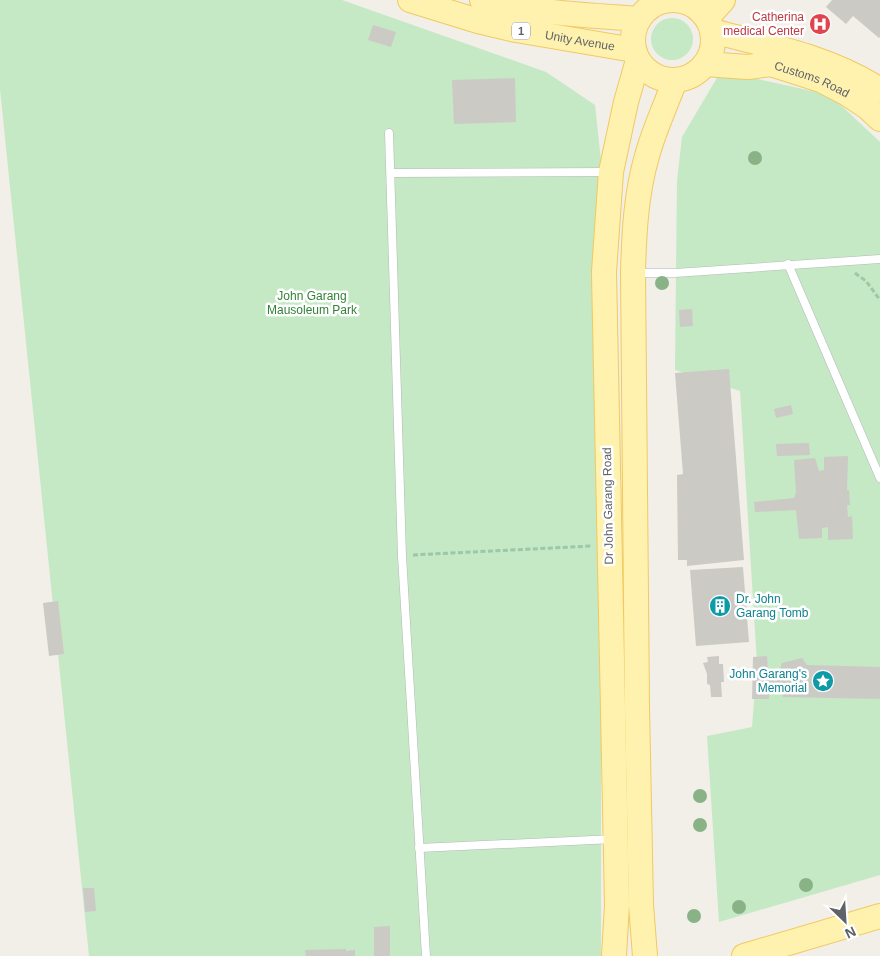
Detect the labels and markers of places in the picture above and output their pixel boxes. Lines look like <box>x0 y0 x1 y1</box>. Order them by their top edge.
place label: Catherina medical Center <box>723 10 804 38</box>
hospital icon: Catherina medical Center <box>808 12 832 36</box>
place label: Dr. John Garang Tomb <box>736 592 809 620</box>
building icon: Dr. John Garang Tomb <box>708 594 732 618</box>
place label: John Garang's Memorial <box>729 667 807 695</box>
place icon: John Garang's Memorial <box>811 669 835 693</box>

